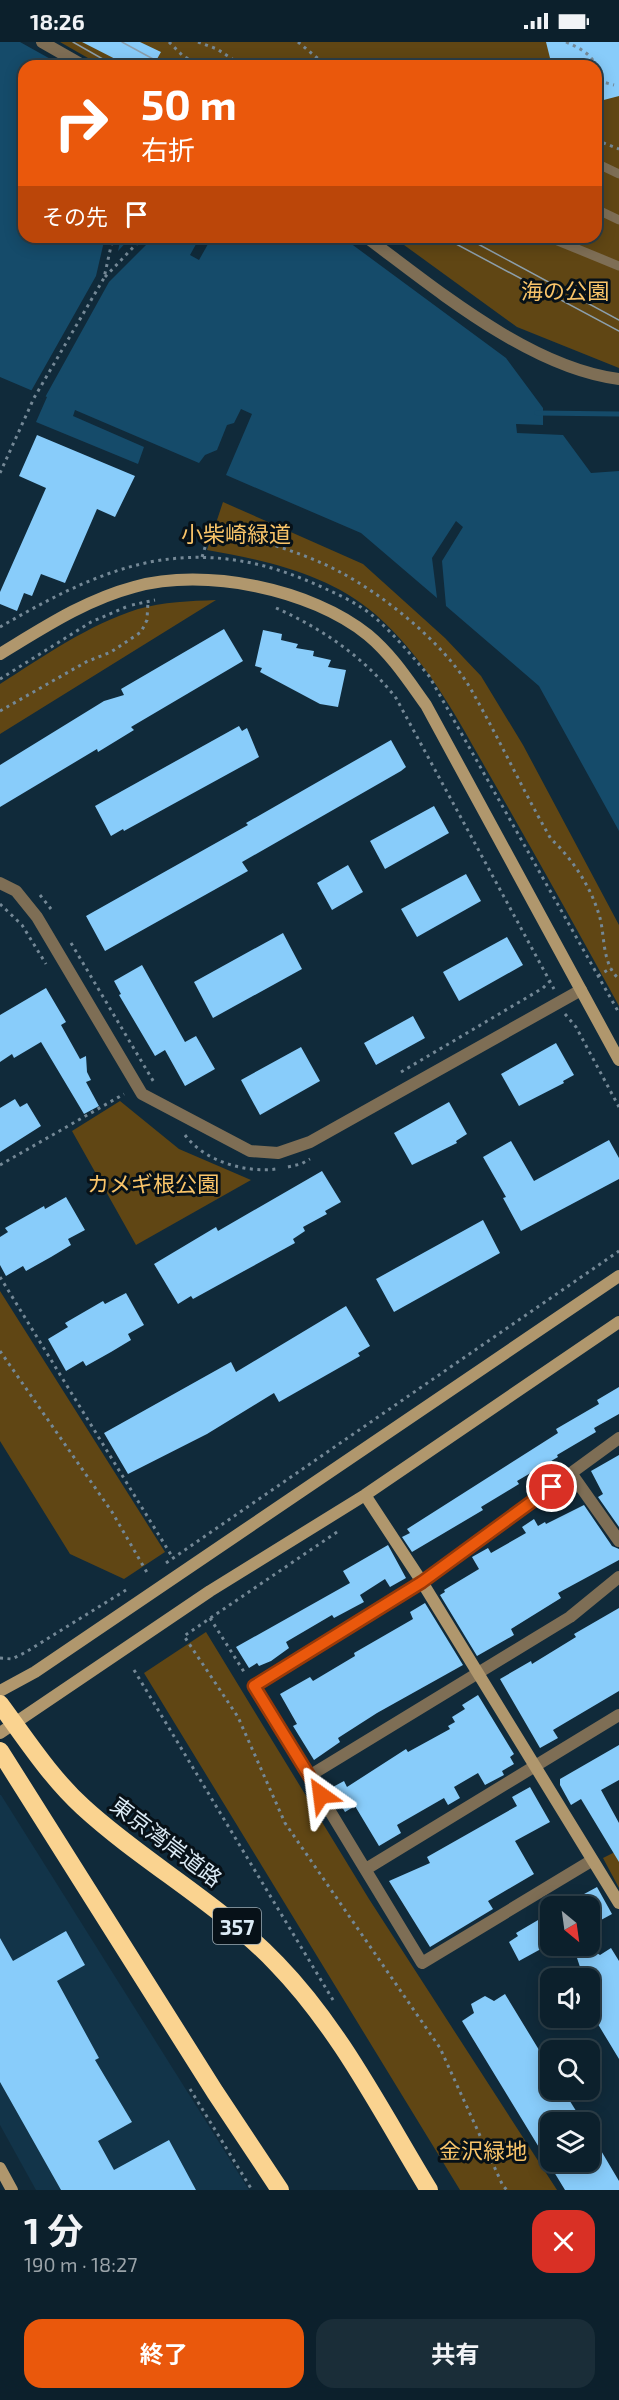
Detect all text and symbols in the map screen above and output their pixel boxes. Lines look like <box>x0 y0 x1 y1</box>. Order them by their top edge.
text: 18:26 <box>30 8 85 34</box>
text: 50 m <box>141 78 237 128</box>
icon: right <box>42 84 120 162</box>
text: 右折 <box>141 133 195 165</box>
icon: arrive <box>120 198 153 231</box>
text: その先 <box>42 203 108 229</box>
park label: 海の公園 <box>521 277 609 303</box>
park label: 小柴崎緑道 <box>181 520 291 546</box>
park label: カメギ根公園 <box>87 1170 219 1196</box>
pin <box>526 1461 577 1512</box>
icon: arrive <box>535 1470 568 1503</box>
position arrow <box>289 1763 353 1827</box>
street label: 東京湾岸道路 <box>106 1791 228 1891</box>
north arrow <box>540 1896 600 1956</box>
map controls <box>540 1896 600 2172</box>
road number: 357 <box>213 1908 261 1944</box>
button: sound <box>540 1968 600 2028</box>
button: search <box>540 2040 600 2100</box>
button: layers <box>540 2112 600 2172</box>
park label: 金沢緑地 <box>439 2137 527 2163</box>
text: 1 分 <box>24 2208 83 2251</box>
button: close <box>532 2210 595 2273</box>
text: 190 m · 18:27 <box>24 2252 137 2276</box>
button: 終了 <box>24 2319 304 2388</box>
button: 共有 <box>316 2319 595 2388</box>

